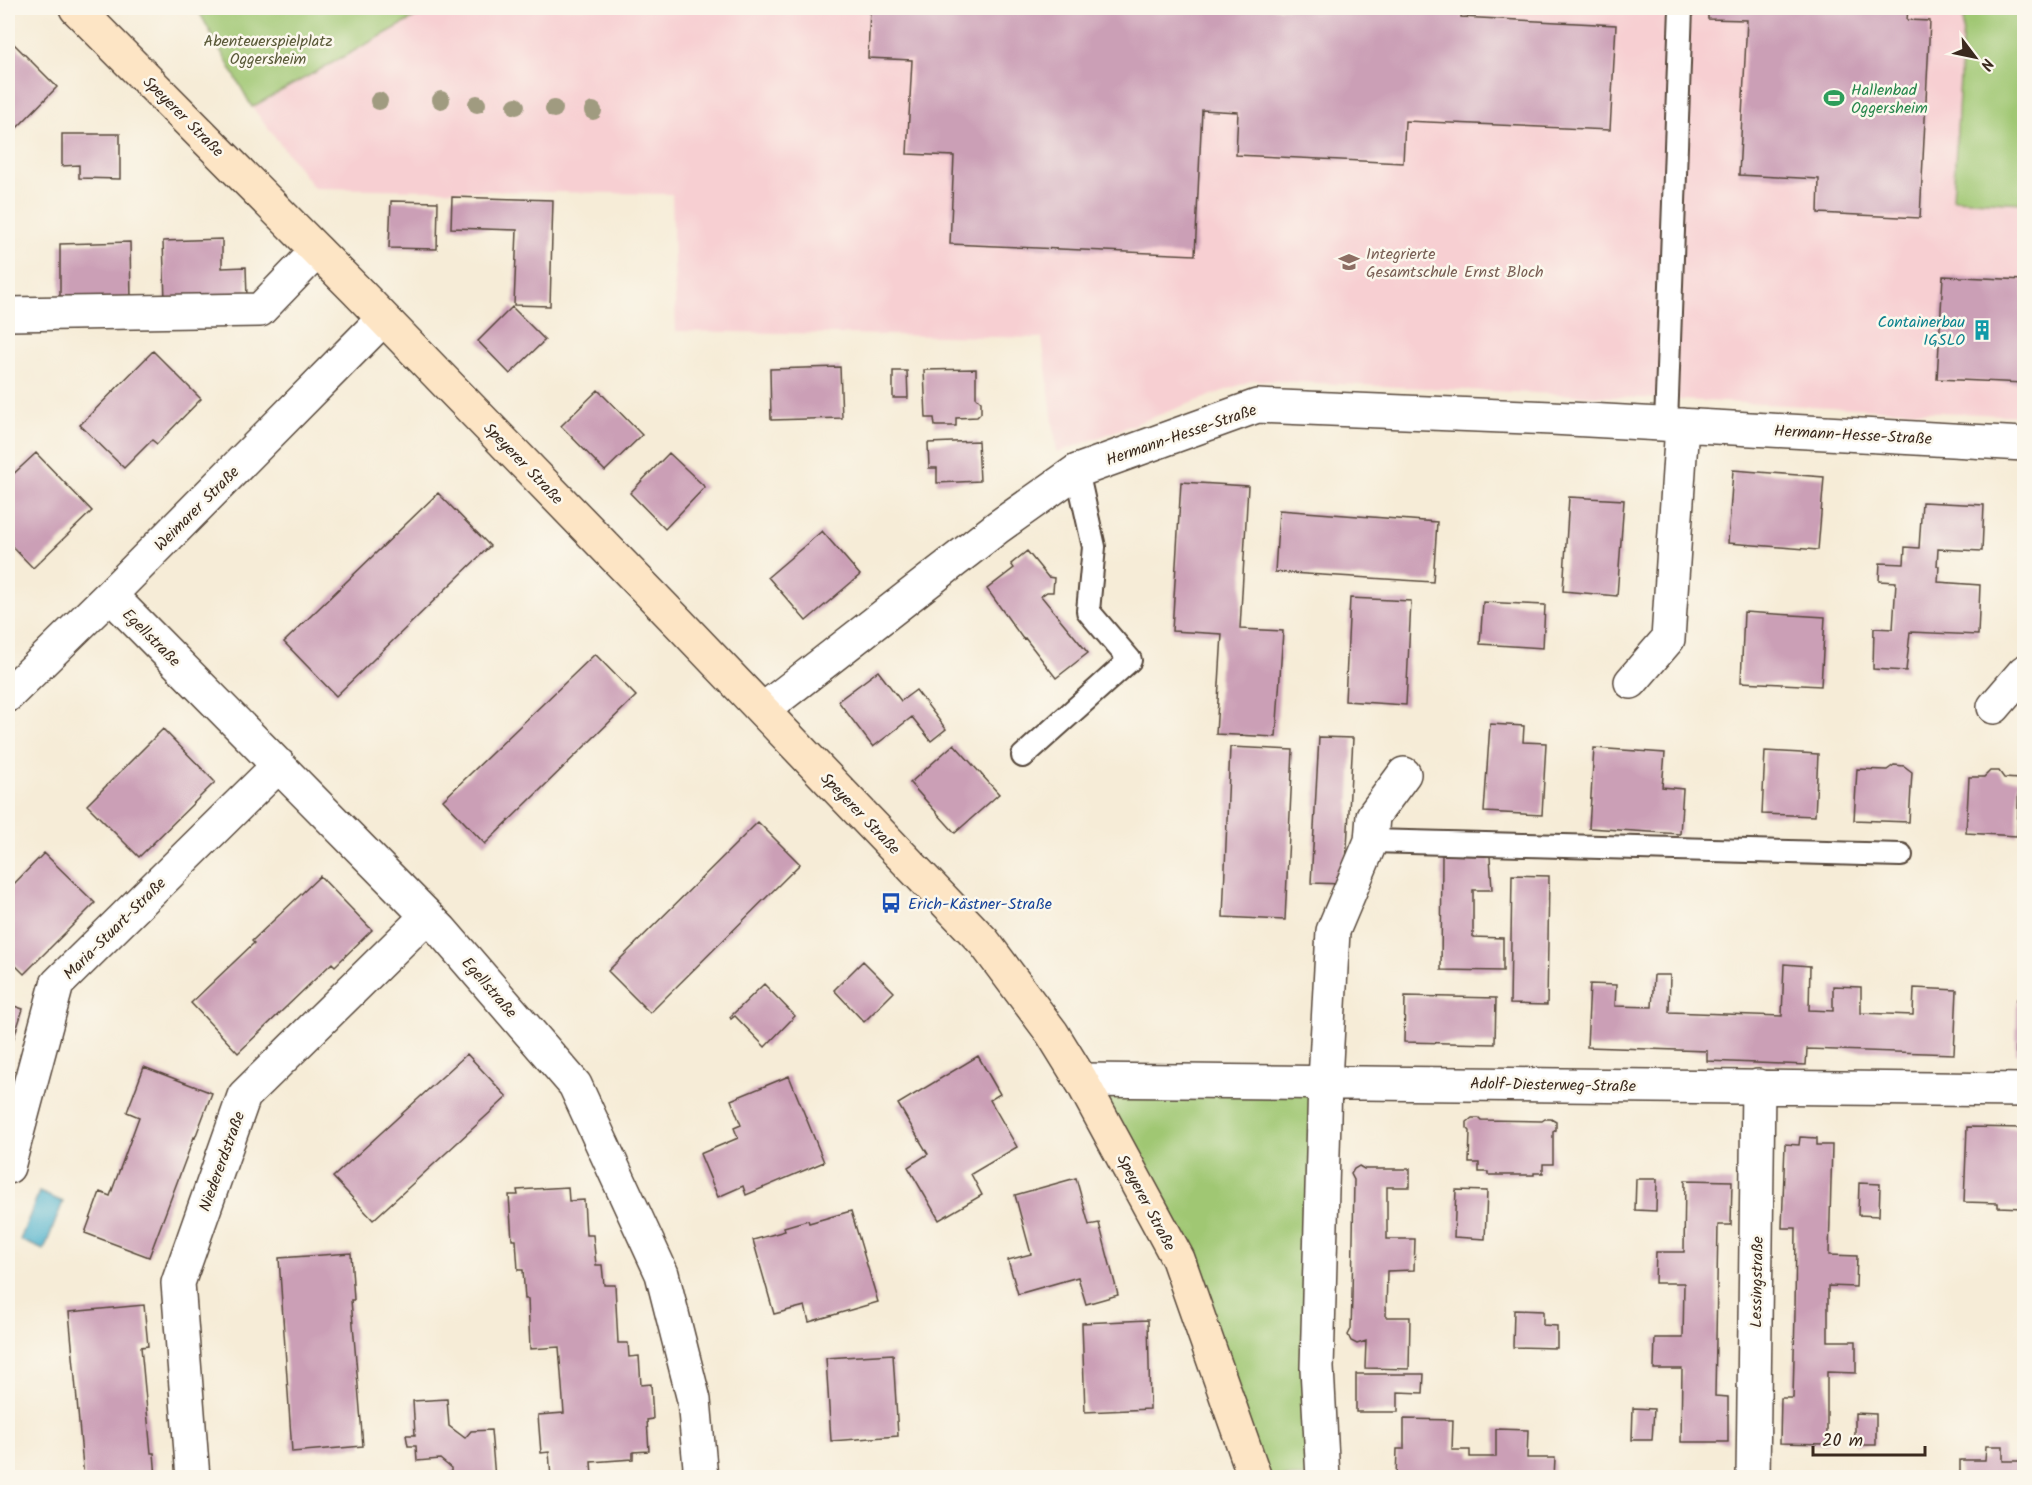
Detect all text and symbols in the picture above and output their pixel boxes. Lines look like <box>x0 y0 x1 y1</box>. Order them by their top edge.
north arrow <box>1945 27 2005 87</box>
park label: Abenteuerspielplatz Oggersheim <box>203 29 333 72</box>
text: N <box>1973 53 2000 75</box>
street label: Speyerer Straße <box>137 71 229 163</box>
place label: Hallenbad Oggersheim <box>1851 78 1928 121</box>
sports icon: Hallenbad Oggersheim <box>1822 86 1846 110</box>
place label: Integrierte Gesamtschule Ernst Bloch <box>1366 242 1544 285</box>
school or university icon: Integrierte Gesamtschule Ernst Bloch <box>1337 250 1361 274</box>
place label: Containerbau IGSLO <box>1878 310 1965 353</box>
building icon: Containerbau IGSLO <box>1970 318 1994 342</box>
street label: Hermann-Hesse-Straße <box>1103 398 1260 473</box>
street label: Speyerer Straße <box>477 417 569 511</box>
street label: Hermann-Hesse-Straße <box>1773 419 1932 452</box>
street label: Weimarer Straße <box>149 461 246 558</box>
street label: Egellstraße <box>116 603 186 673</box>
street label: Speyerer Straße <box>814 767 906 861</box>
street label: Maria-Stuart-Straße <box>58 872 172 986</box>
bus stop icon: Erich-Kästner-Straße <box>879 891 903 915</box>
place label: Erich-Kästner-Straße <box>908 892 1052 917</box>
street label: Egellstraße <box>455 952 523 1024</box>
street label: Adolf-Diesterweg-Straße <box>1470 1072 1636 1099</box>
street label: Niedererdstraße <box>193 1108 252 1215</box>
street label: Speyerer Straße <box>1110 1150 1182 1256</box>
street label: Lessingstraße <box>1744 1236 1771 1328</box>
scale bar <box>1813 1419 1926 1457</box>
text: 20 m <box>1822 1427 1863 1456</box>

